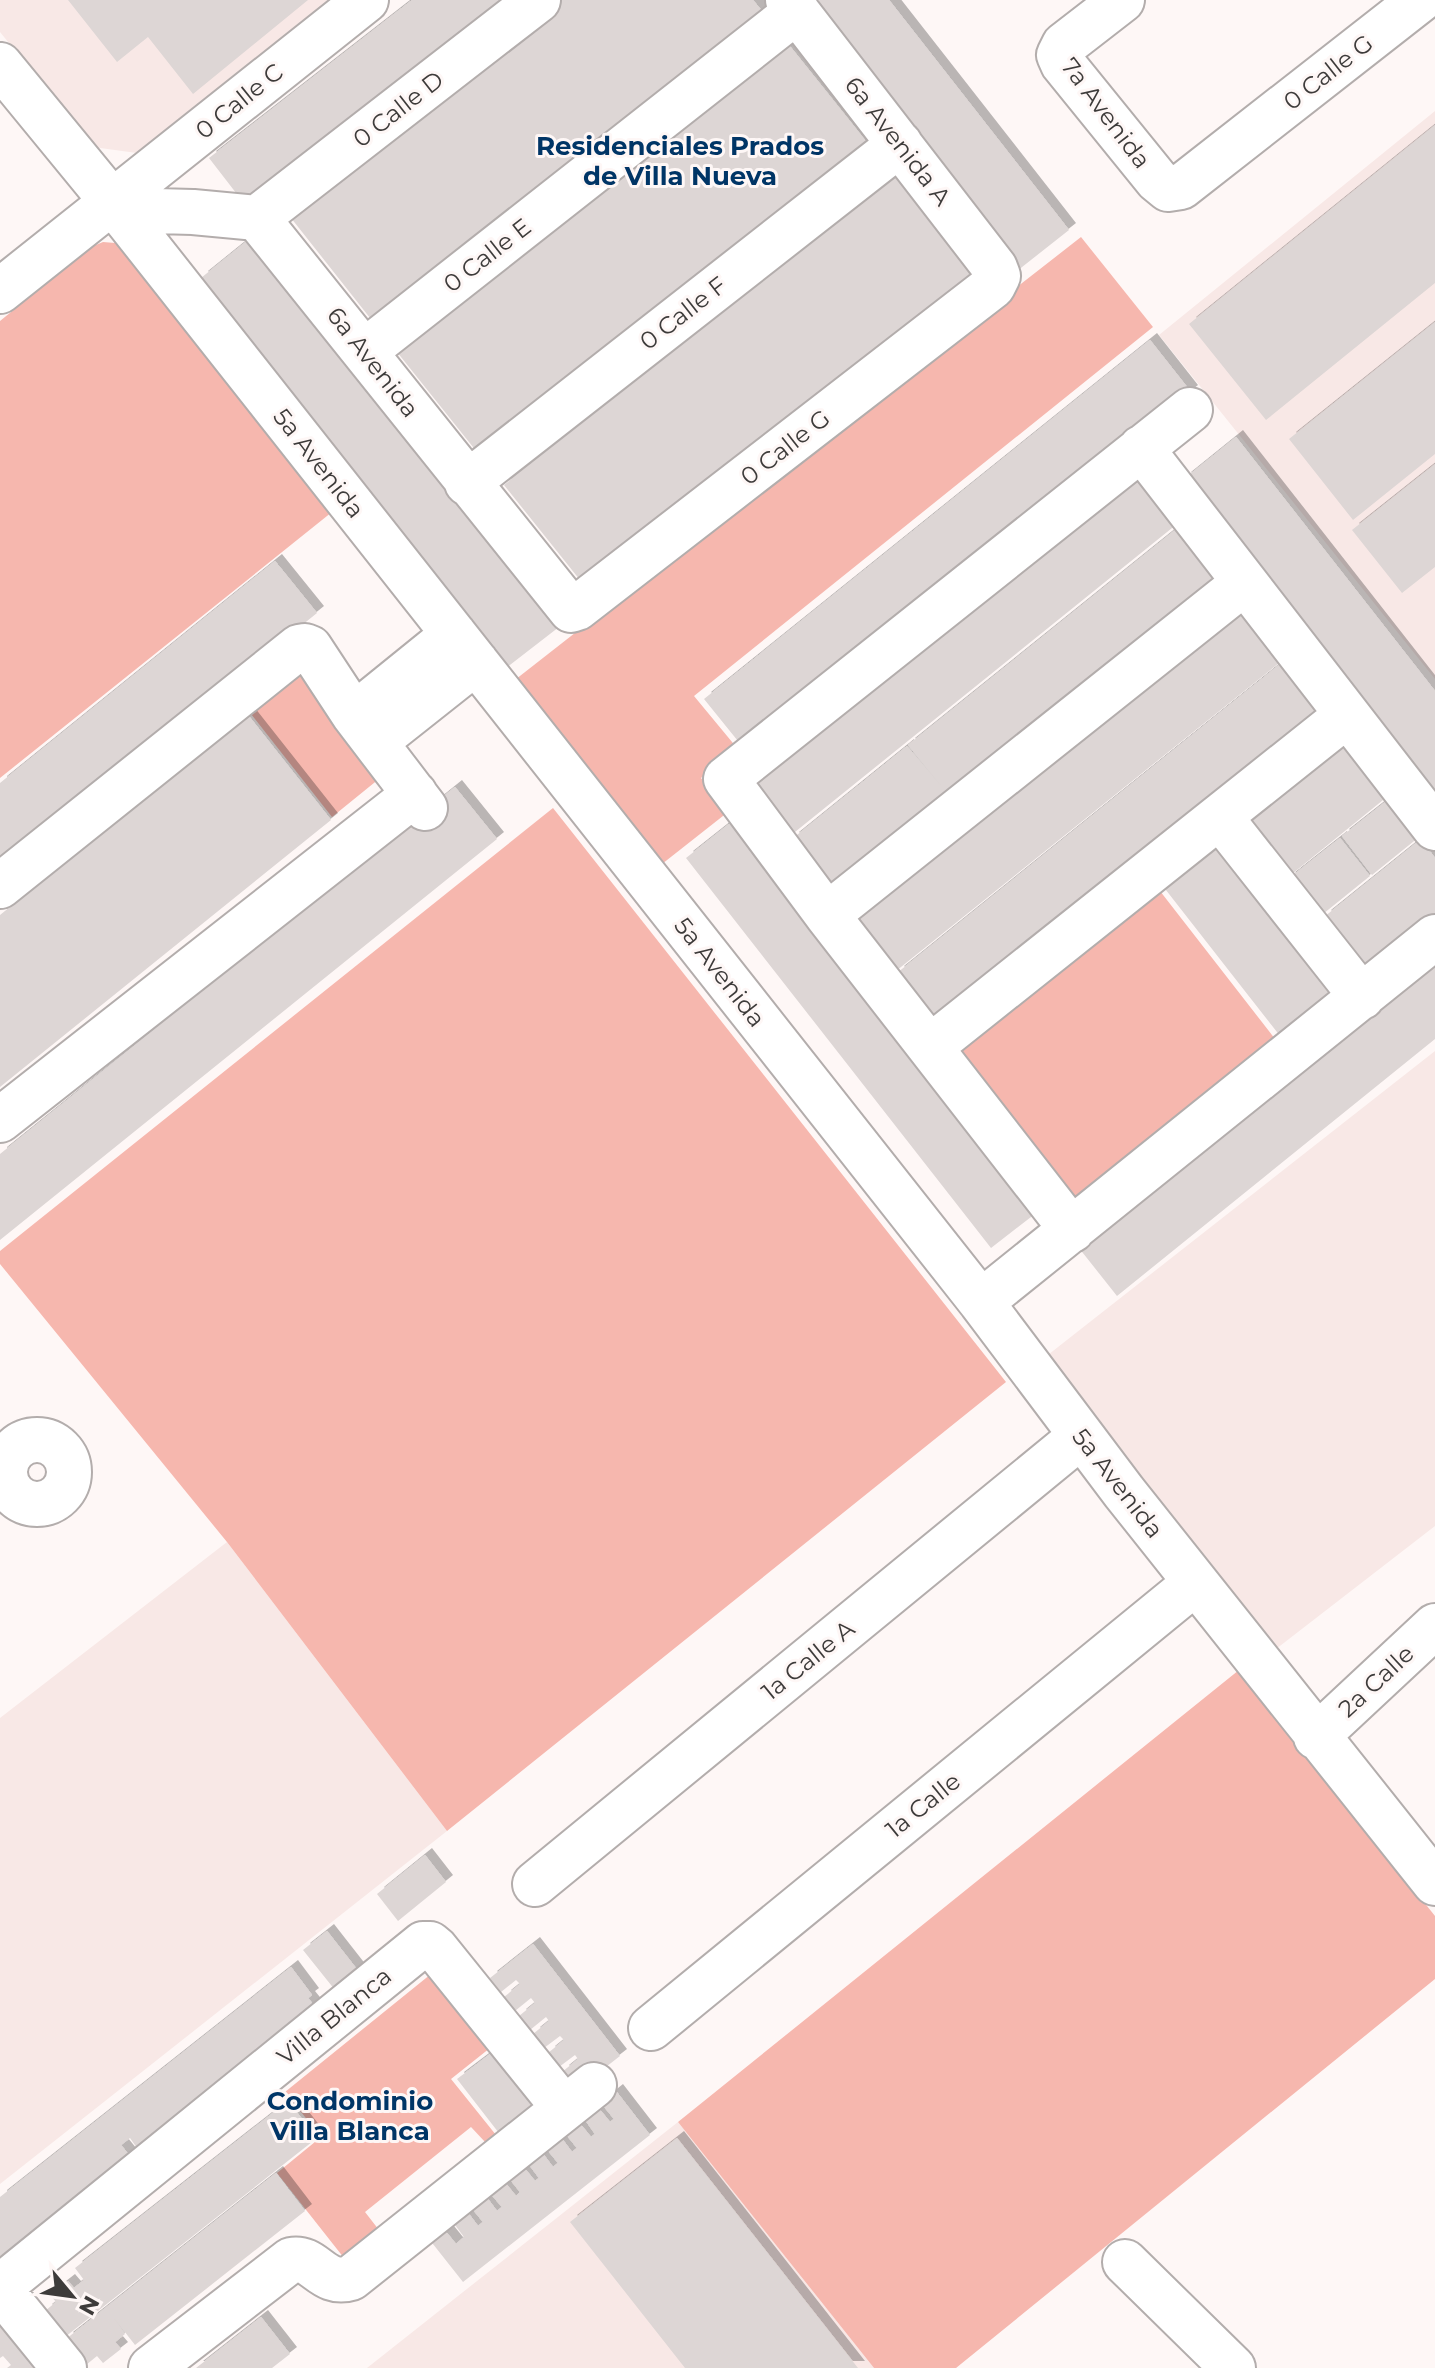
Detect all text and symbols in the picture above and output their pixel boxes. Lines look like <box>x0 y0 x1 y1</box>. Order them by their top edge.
street label: 0 Calle G <box>1278 28 1378 116</box>
street label: 7a Avenida <box>1055 52 1157 174</box>
street label: 0 Calle C <box>190 57 288 145</box>
street label: 0 Calle D <box>347 65 449 153</box>
street label: 6a Avenida A <box>839 71 958 212</box>
district label: Residenciales Prados de Villa Nueva <box>536 130 824 192</box>
street label: 0 Calle E <box>438 212 536 298</box>
street label: 0 Calle F <box>634 270 732 356</box>
street label: 6a Avenida <box>321 301 425 423</box>
street label: 5a Avenida <box>267 403 371 523</box>
street label: 0 Calle G <box>735 403 835 491</box>
street label: 5a Avenida <box>668 912 772 1032</box>
street label: 5a Avenida <box>1066 1423 1170 1543</box>
street label: 1a Calle A <box>756 1613 861 1706</box>
street label: 2a Calle <box>1332 1639 1420 1723</box>
street label: 1a Calle <box>880 1766 966 1844</box>
street label: Villa Blanca <box>271 1961 397 2071</box>
district label: Condominio Villa Blanca <box>267 2085 433 2147</box>
north arrow <box>32 2256 112 2336</box>
text: N <box>73 2291 105 2320</box>

